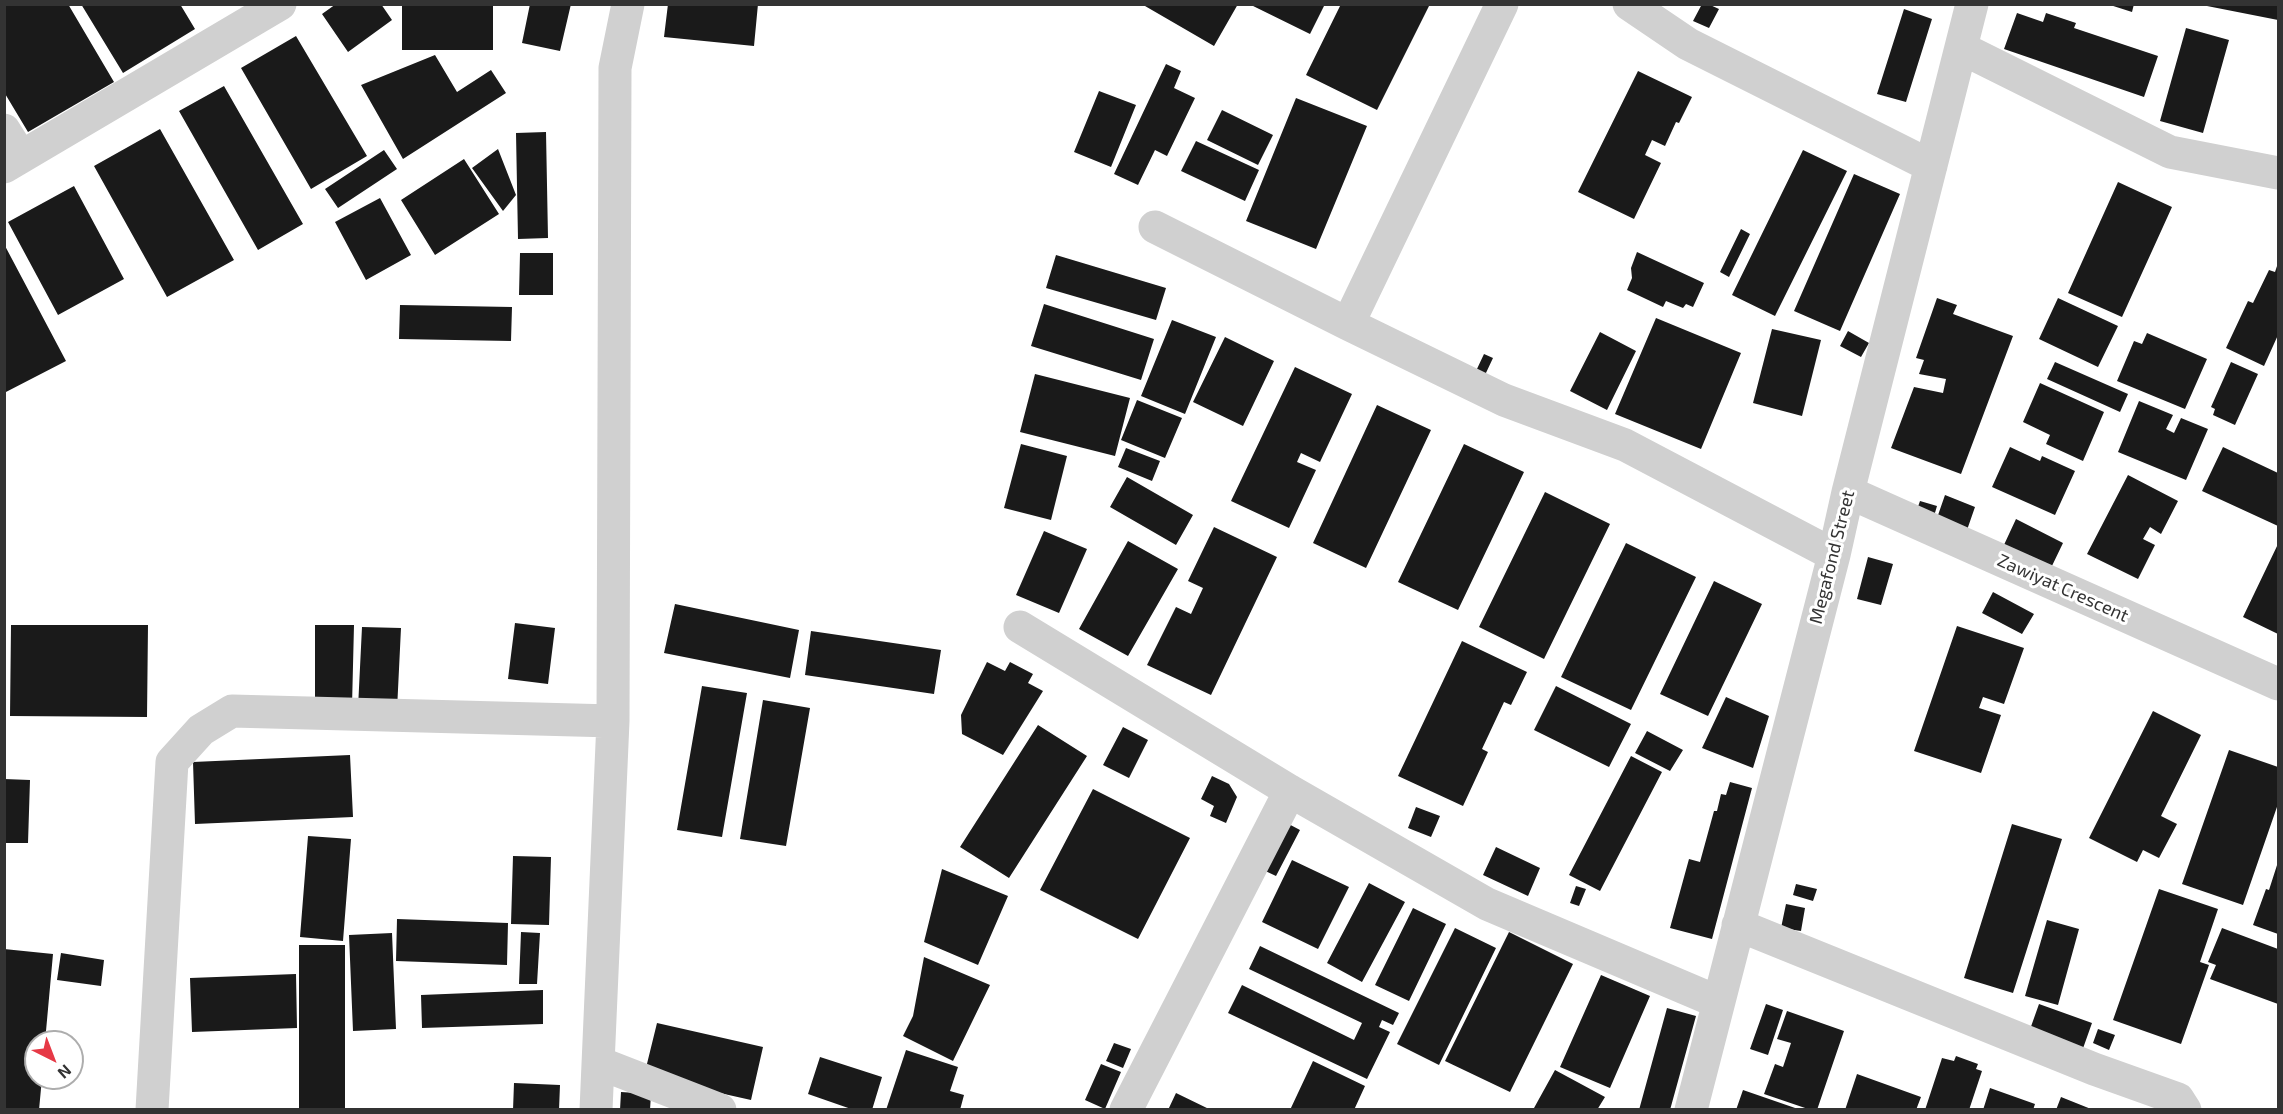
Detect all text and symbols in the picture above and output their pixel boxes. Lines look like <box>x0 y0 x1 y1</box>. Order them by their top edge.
street label: Megafond Street <box>1805 488 1859 626</box>
street label: Zawiyat Crescent <box>1994 549 2132 627</box>
north arrow <box>24 1030 84 1090</box>
text: N <box>54 1061 76 1083</box>

